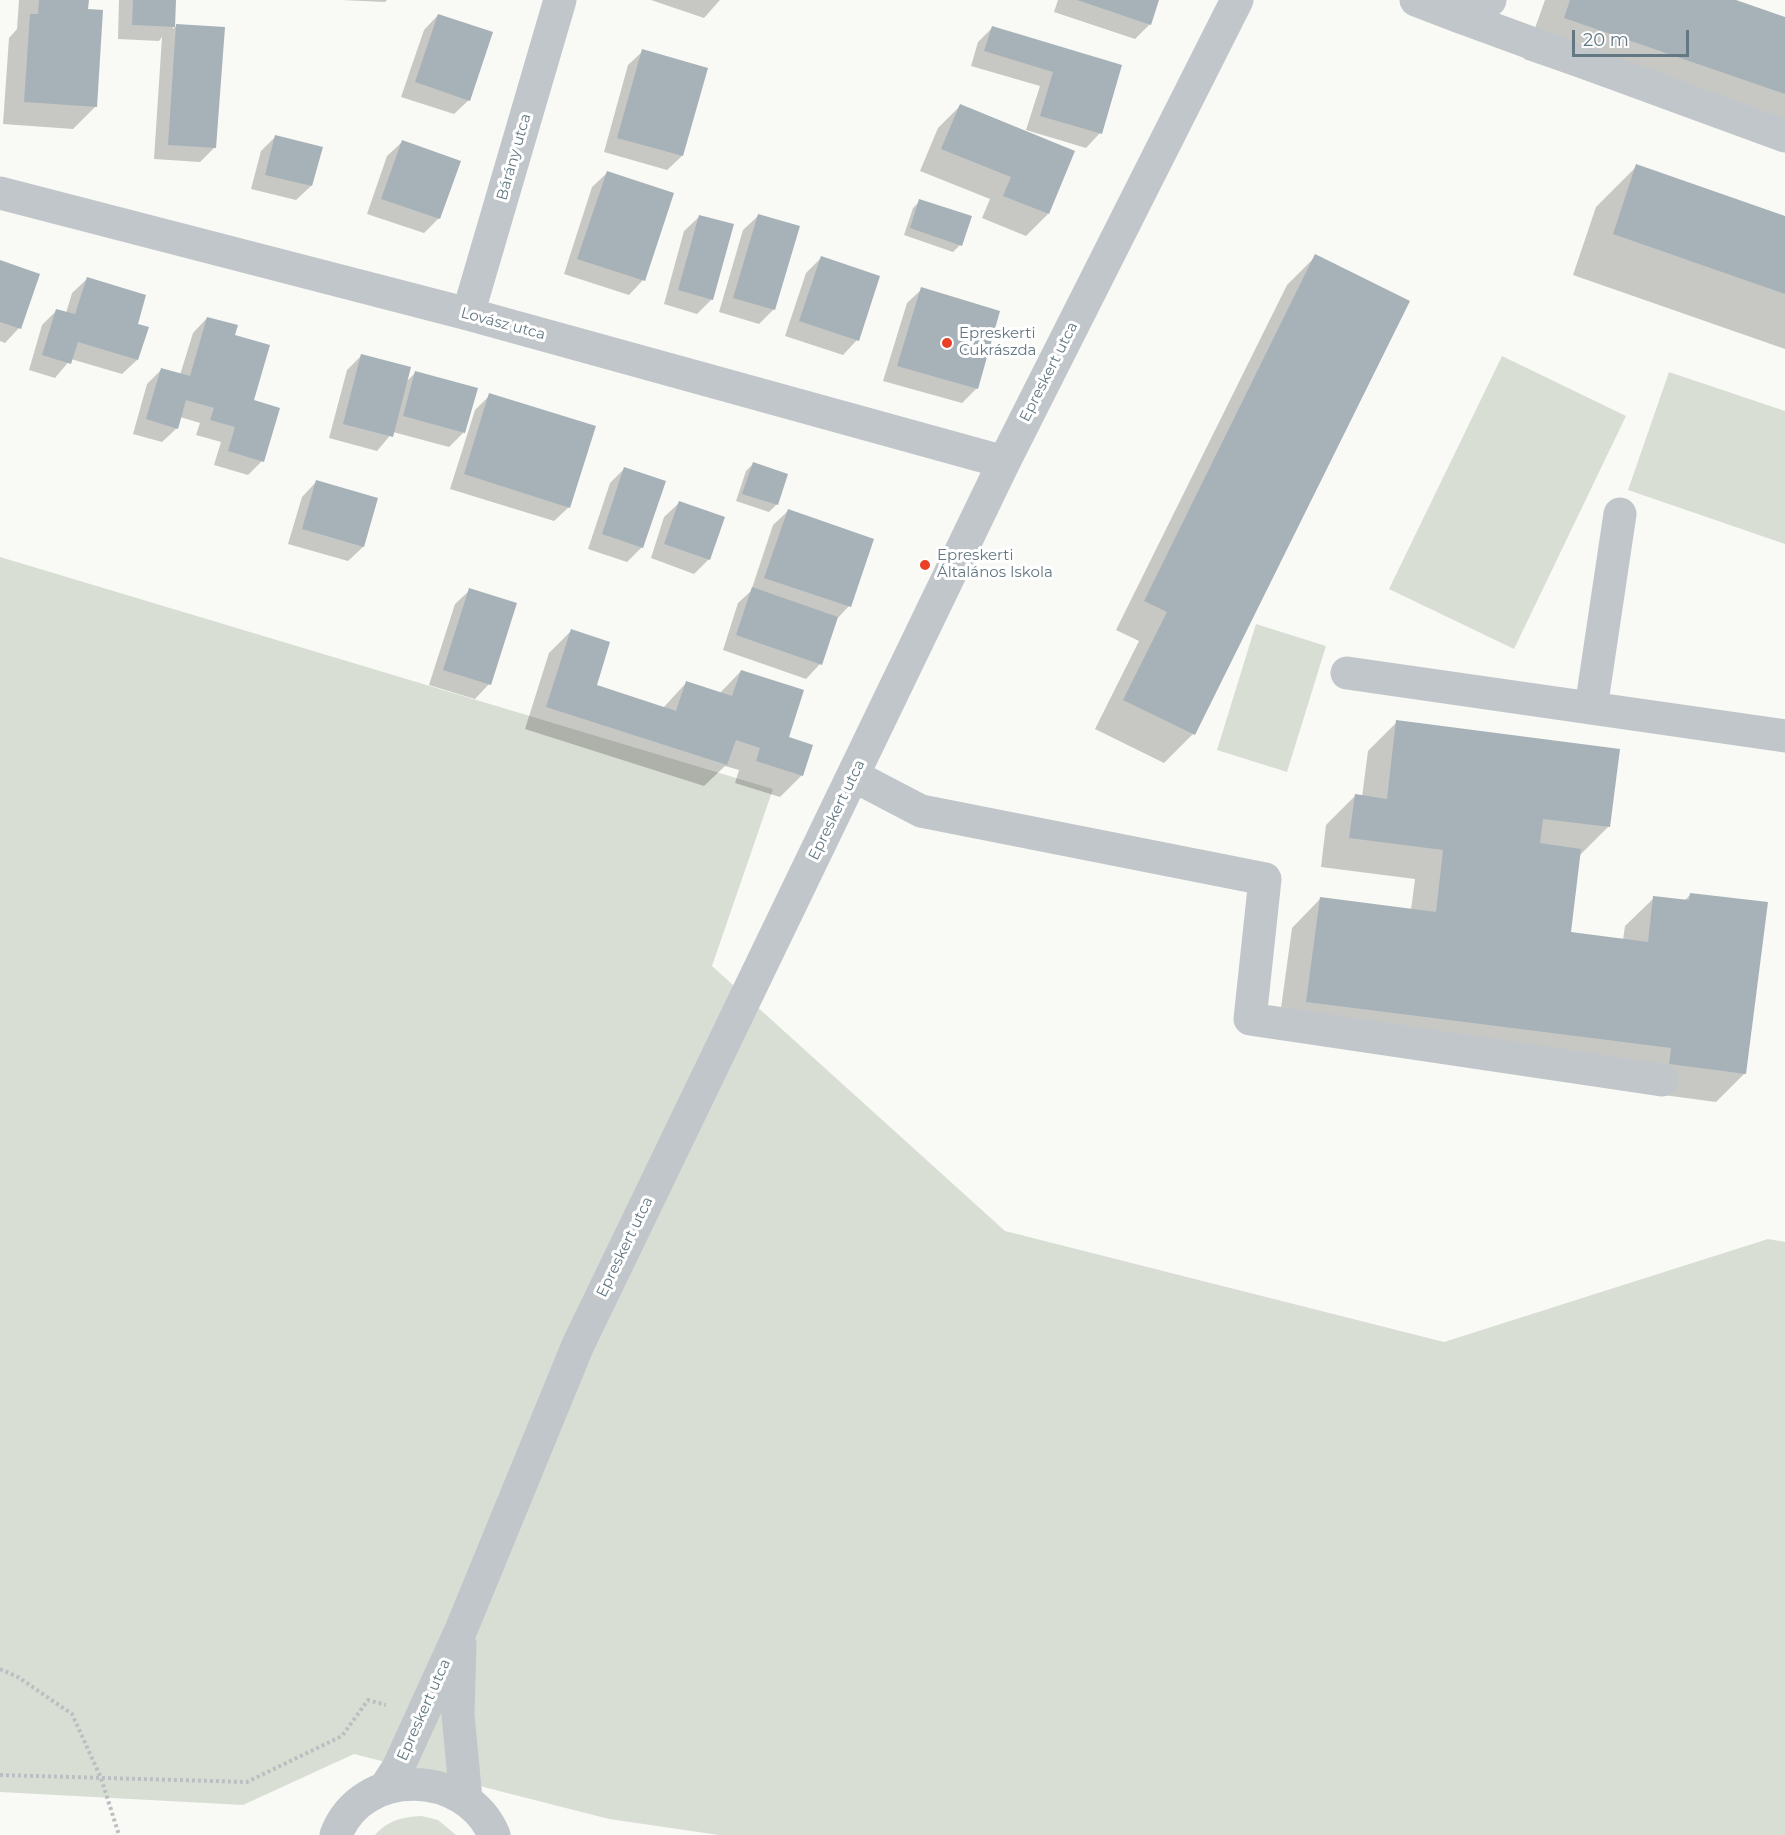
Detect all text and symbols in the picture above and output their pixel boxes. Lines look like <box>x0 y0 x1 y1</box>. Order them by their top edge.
scale bar <box>1575 18 1692 56</box>
text: 20 m <box>1583 29 1629 51</box>
street label: Bárány utca <box>493 111 535 203</box>
street label: Lovász utca <box>459 304 547 344</box>
street label: Epreskert utca <box>1016 319 1082 425</box>
place label: Epreskerti Cukrászda <box>959 325 1036 360</box>
marker: Epreskerti Cukrászda <box>940 336 954 350</box>
place label: Epreskerti Általános Iskola <box>937 547 1053 582</box>
marker: Epreskerti Általános Iskola <box>918 558 932 572</box>
street label: Epreskert utca <box>805 757 869 863</box>
street label: Epreskert utca <box>593 1194 657 1300</box>
street label: Epreskert utca <box>393 1656 455 1764</box>

